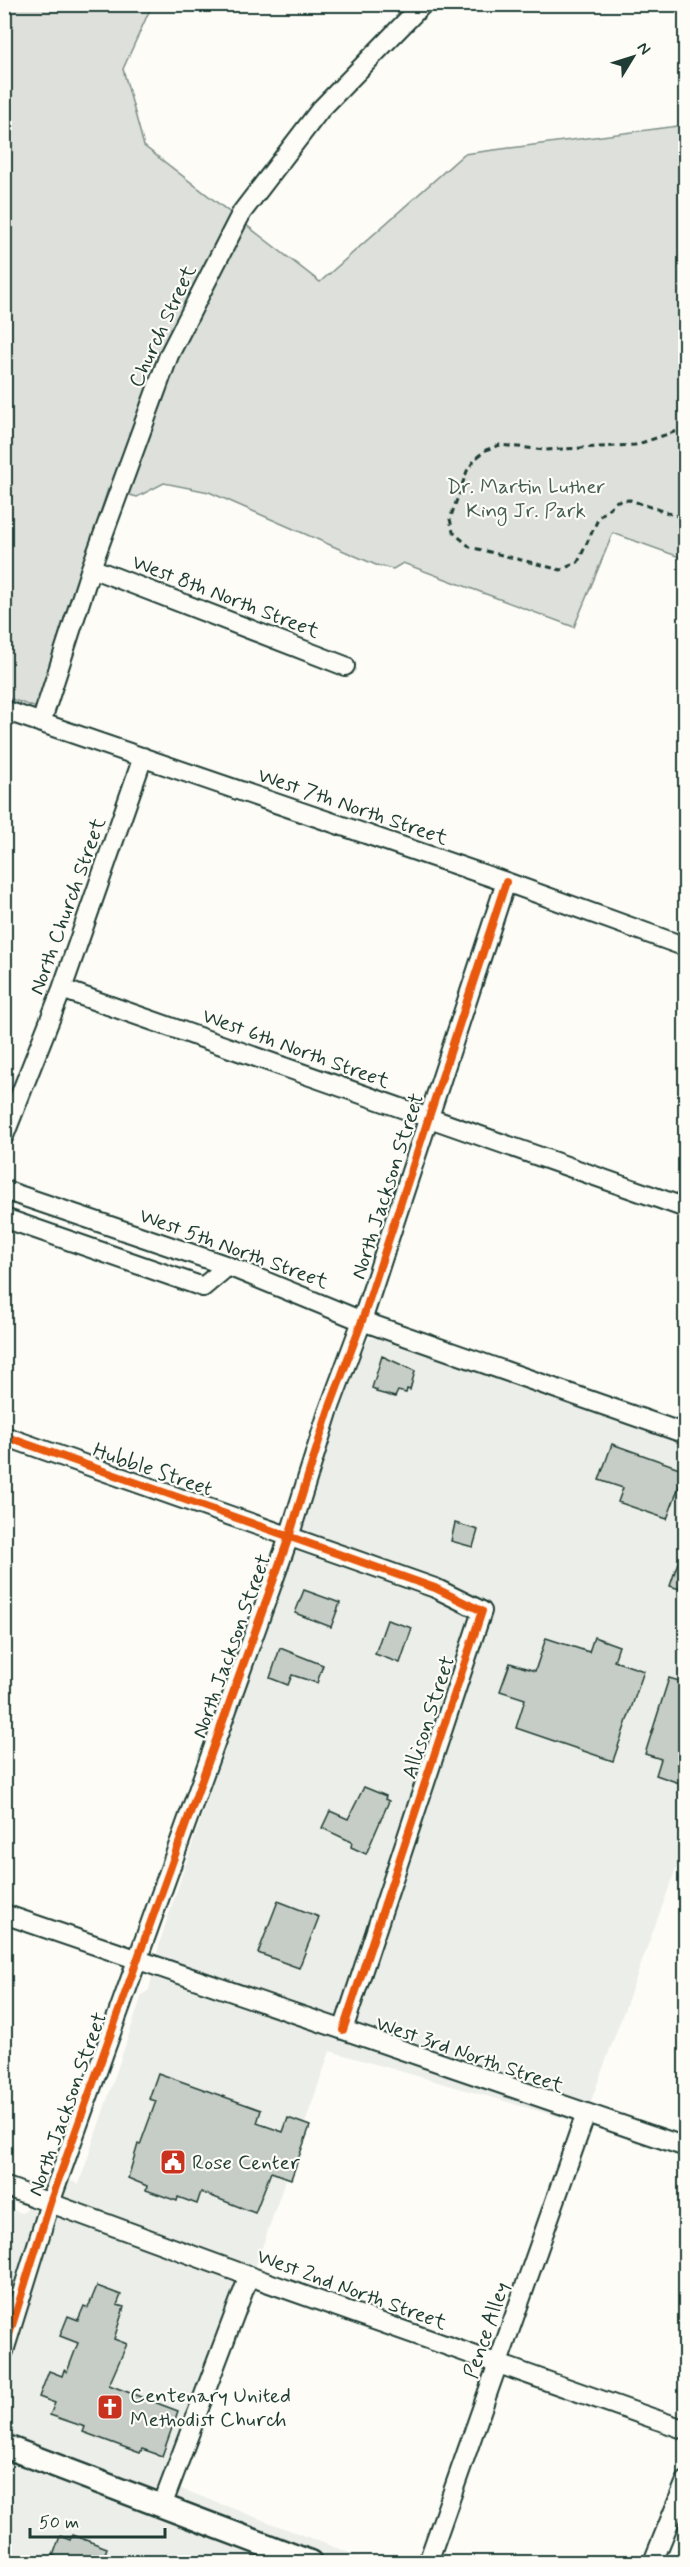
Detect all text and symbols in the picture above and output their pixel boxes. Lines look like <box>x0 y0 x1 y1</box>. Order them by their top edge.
north arrow <box>603 27 663 87</box>
text: N <box>632 38 655 59</box>
street label: Church Street <box>122 260 204 392</box>
park label: Dr. Martin Luther King Jr. Park <box>447 473 605 526</box>
street label: West 8th North Street <box>128 548 324 646</box>
street label: West 7th North Street <box>254 761 452 853</box>
street label: North Church Street <box>23 813 113 999</box>
street label: West 6th North Street <box>198 1002 394 1096</box>
street label: North Jackson Street <box>345 1090 431 1283</box>
street label: West 5th North Street <box>135 1202 333 1296</box>
street label: Hubble Street <box>89 1436 216 1504</box>
street label: North Jackson Street <box>186 1550 278 1742</box>
street label: Allison Street <box>396 1652 462 1783</box>
street label: North Jackson Street <box>22 2008 114 2200</box>
street label: West 3rd North Street <box>372 2010 568 2100</box>
public building icon: Rose Center <box>158 2147 188 2177</box>
place label: Rose Center <box>192 2149 300 2177</box>
street label: West 2nd North Street <box>253 2243 451 2338</box>
street label: Pence Alley <box>457 2278 517 2382</box>
place label: Centenary United Methodist Church <box>130 2382 291 2434</box>
church icon: Centenary United Methodist Church <box>95 2392 125 2422</box>
scale bar <box>30 2501 165 2539</box>
text: 50 m <box>39 2511 79 2535</box>

